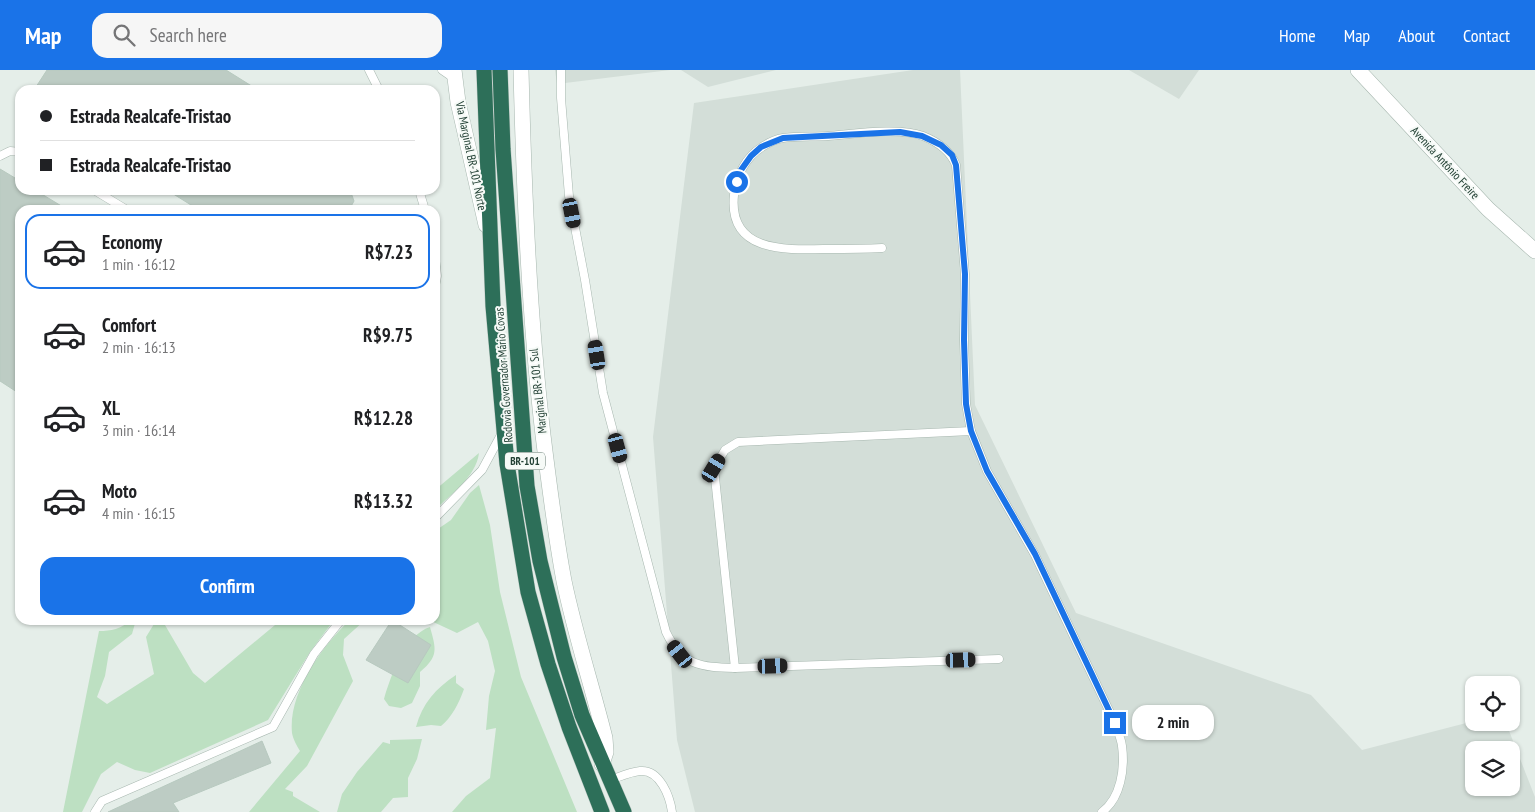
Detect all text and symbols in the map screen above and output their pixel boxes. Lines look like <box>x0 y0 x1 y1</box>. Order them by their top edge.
search box <box>92 13 442 58</box>
text: Map <box>25 20 62 51</box>
icon: search <box>110 21 138 49</box>
text: Search here <box>150 23 227 47</box>
text: Home <box>1279 24 1316 47</box>
text: Map <box>1344 24 1370 47</box>
text: About <box>1398 24 1435 47</box>
text: Contact <box>1463 24 1510 47</box>
street label: Via Marginal BR-101 Norte <box>452 99 490 212</box>
text: Estrada Realcafe-Tristao <box>70 104 231 128</box>
street label: Avenida Antônio Freire <box>1408 123 1483 202</box>
text: Estrada Realcafe-Tristao <box>70 153 231 177</box>
route start <box>726 171 748 193</box>
car <box>561 197 582 229</box>
icon: car <box>42 229 87 274</box>
text: Economy <box>102 230 162 254</box>
text: R$7.23 <box>365 240 413 264</box>
text: 1 min · 16:12 <box>102 254 176 274</box>
street label: Rodovia Governador Mário Covas <box>491 307 516 443</box>
icon: car <box>42 312 87 357</box>
text: Comfort <box>102 313 156 337</box>
text: R$9.75 <box>363 323 413 347</box>
text: 2 min · 16:13 <box>102 337 176 357</box>
car <box>587 339 606 371</box>
street label: Marginal BR-101 Sul <box>526 348 549 434</box>
icon: car <box>42 395 87 440</box>
text: XL <box>102 396 120 420</box>
text: R$12.28 <box>354 406 413 430</box>
text: 3 min · 16:14 <box>102 420 176 440</box>
car <box>606 432 629 464</box>
car <box>699 451 728 485</box>
road number: BR-101 <box>505 452 545 470</box>
icon: car <box>42 478 87 523</box>
text: Moto <box>102 479 137 503</box>
text: R$13.32 <box>354 489 413 513</box>
text: 4 min · 16:15 <box>102 503 176 523</box>
button: Confirm <box>40 557 415 615</box>
car <box>664 638 695 670</box>
car <box>945 652 976 668</box>
car <box>757 658 788 674</box>
map controls <box>1465 676 1520 796</box>
button: locate <box>1465 676 1520 731</box>
callout: 2 min <box>1132 706 1215 740</box>
route end <box>1104 712 1126 734</box>
text: 2 min <box>1157 712 1189 732</box>
button: layers <box>1465 741 1520 796</box>

